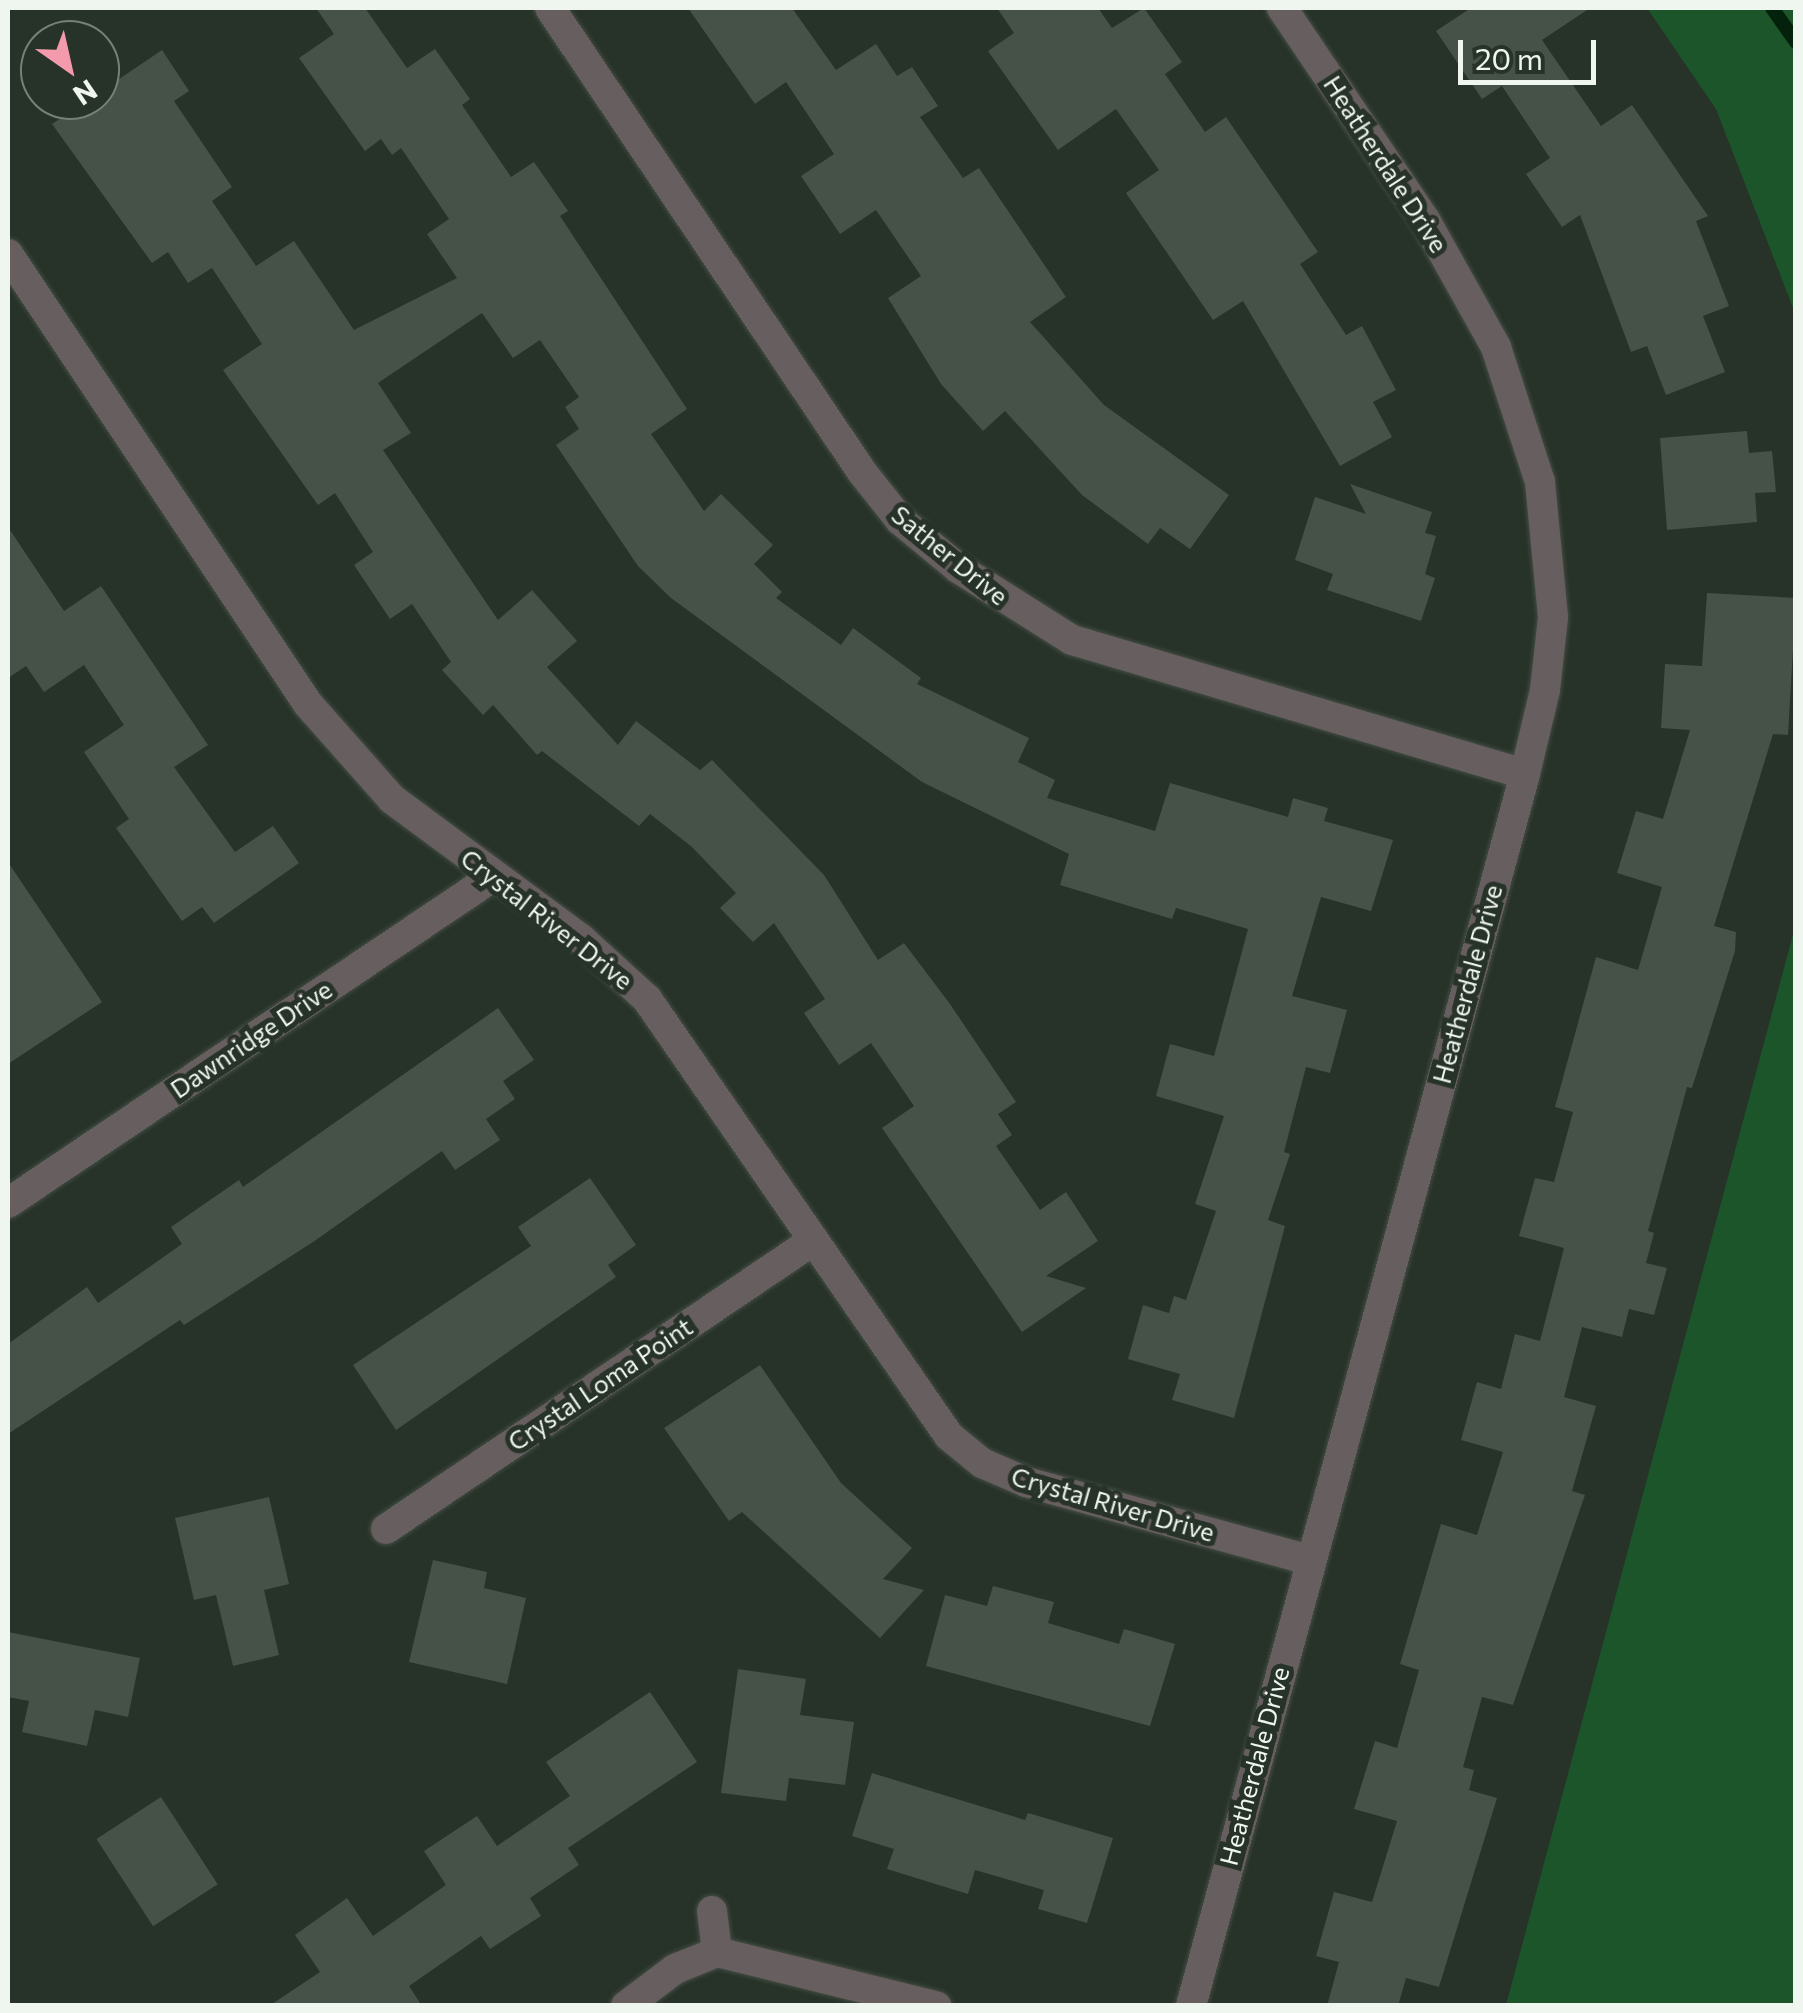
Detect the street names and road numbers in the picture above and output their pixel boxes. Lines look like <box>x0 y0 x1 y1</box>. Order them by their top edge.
street label: Heatherdale Drive <box>1318 70 1454 258</box>
street label: Sather Drive <box>886 499 1014 611</box>
street label: Crystal River Drive <box>455 843 639 995</box>
street label: Heatherdale Drive <box>1426 881 1508 1087</box>
street label: Dawnridge Drive <box>165 974 337 1104</box>
street label: Crystal Loma Point <box>502 1311 698 1457</box>
street label: Crystal River Drive <box>1008 1461 1218 1547</box>
street label: Heatherdale Drive <box>1213 1663 1295 1869</box>

